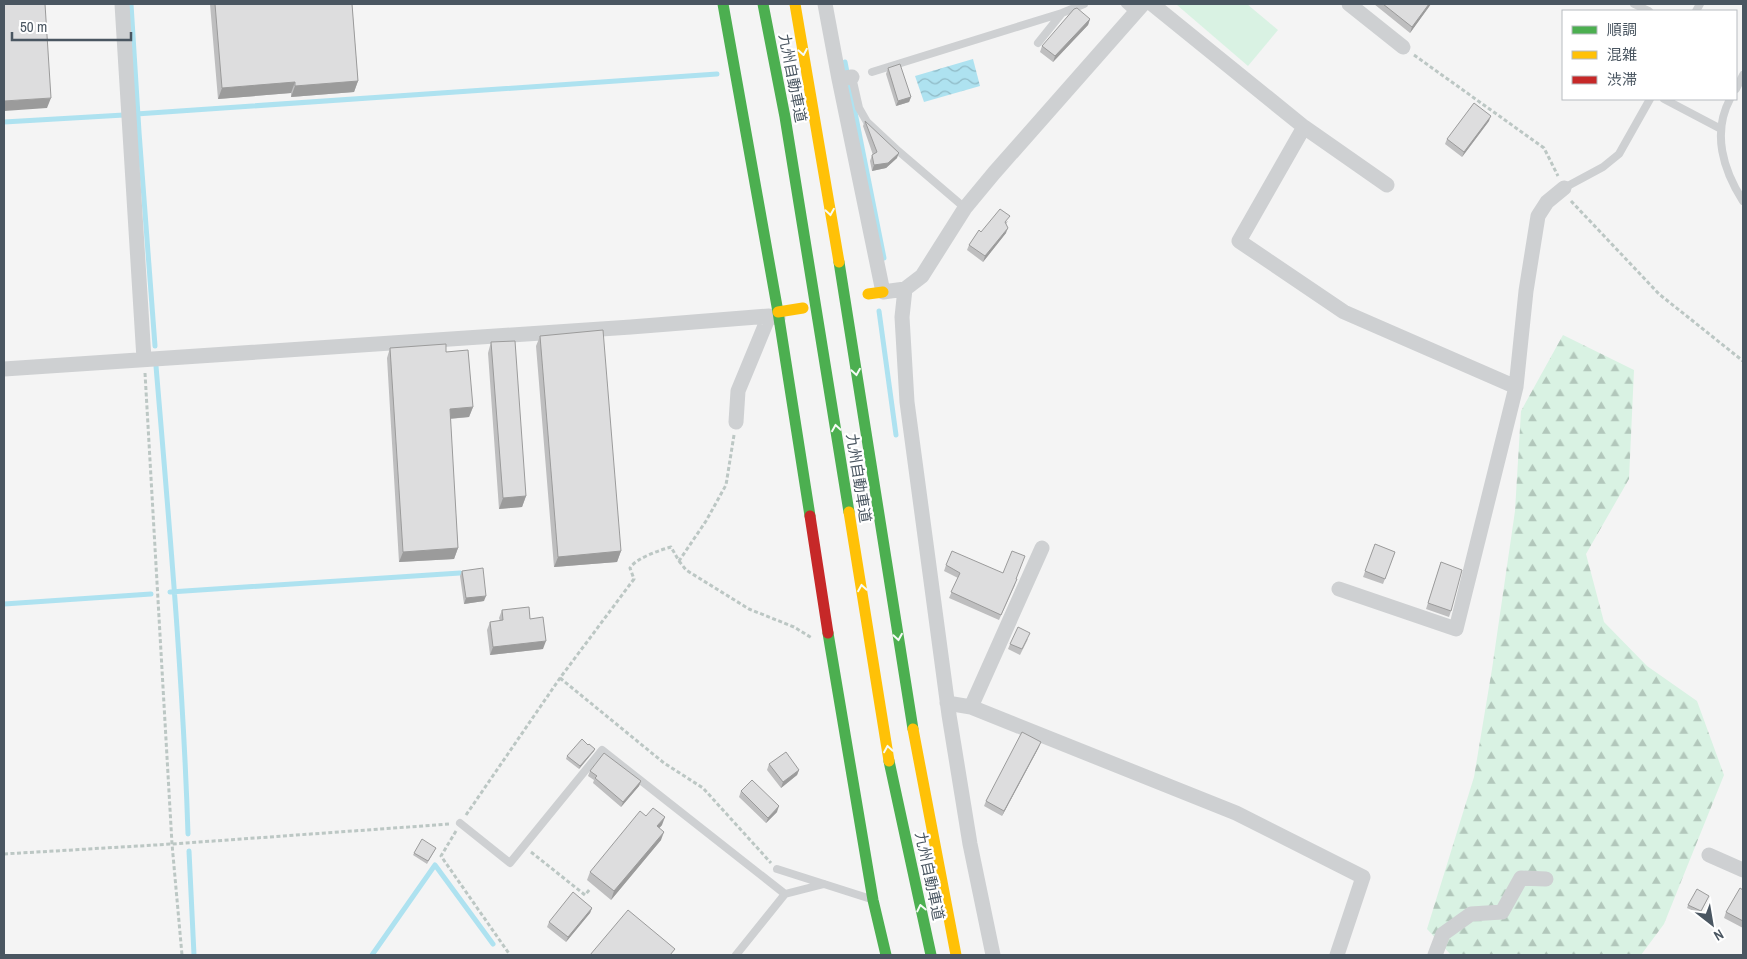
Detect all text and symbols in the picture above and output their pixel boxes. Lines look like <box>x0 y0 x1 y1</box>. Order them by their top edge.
scale bar <box>12 10 131 42</box>
legend <box>1562 10 1737 100</box>
text: 50 m <box>20 16 47 37</box>
text: 順調 <box>1607 19 1637 40</box>
street label: 九州自動車道 <box>774 32 812 124</box>
text: 混雑 <box>1607 44 1637 65</box>
one-way arrow <box>798 47 808 56</box>
text: 渋滞 <box>1607 69 1637 90</box>
one-way arrow <box>825 208 835 216</box>
one-way arrow <box>851 368 861 377</box>
one-way arrow <box>832 423 842 432</box>
street label: 九州自動車道 <box>842 432 876 524</box>
one-way arrow <box>857 584 868 592</box>
one-way arrow <box>893 632 903 641</box>
one-way arrow <box>883 744 893 753</box>
street label: 九州自動車道 <box>910 830 950 922</box>
north arrow <box>1687 899 1737 949</box>
one-way arrow <box>916 903 927 912</box>
text: N <box>1711 925 1727 945</box>

